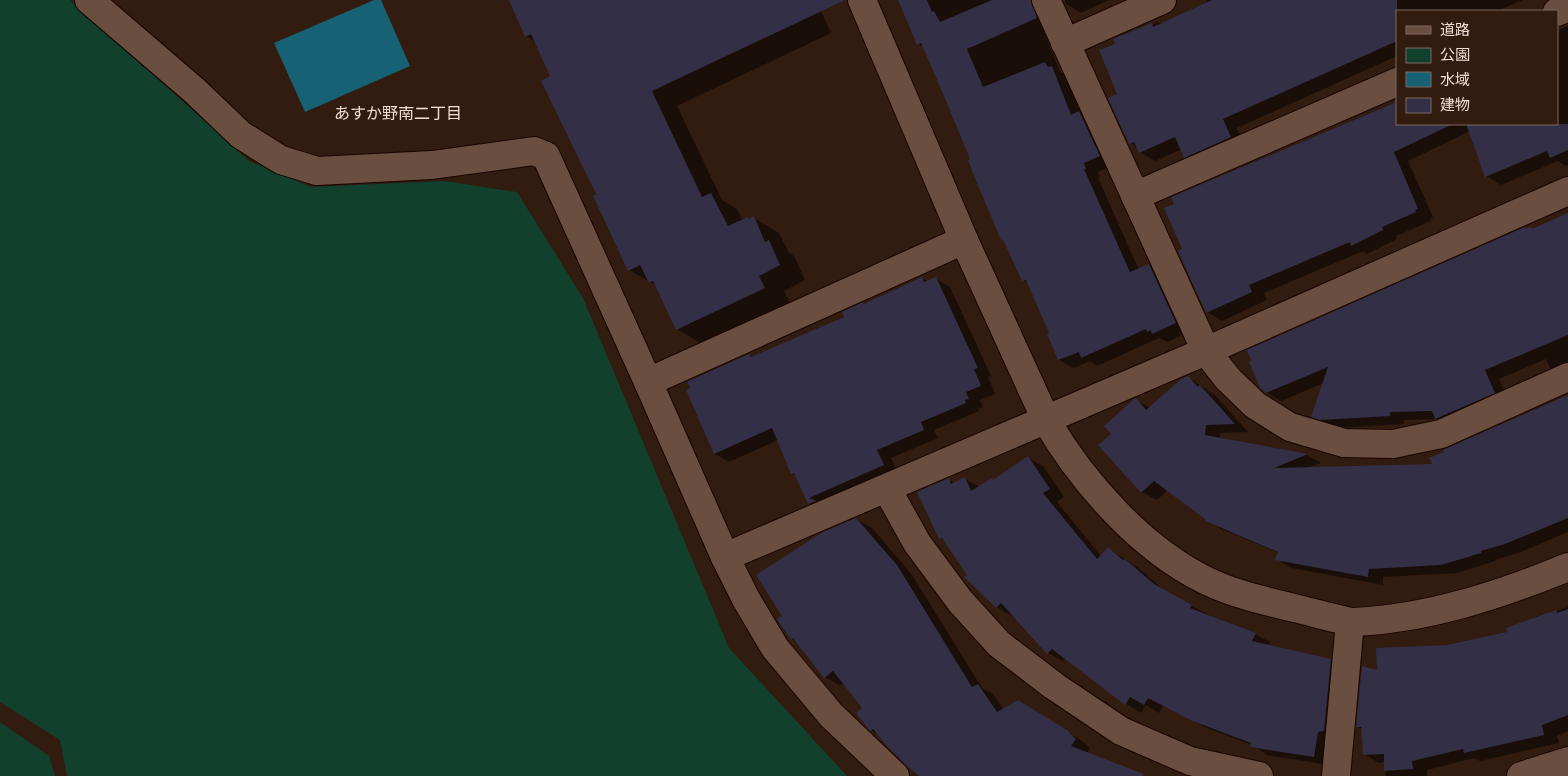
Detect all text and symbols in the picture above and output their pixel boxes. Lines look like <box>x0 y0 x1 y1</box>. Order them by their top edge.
legend <box>1396 10 1558 125</box>
text: 道路 <box>1440 19 1470 41</box>
text: 公園 <box>1440 44 1470 66</box>
text: 水域 <box>1440 69 1470 91</box>
text: 建物 <box>1440 94 1470 116</box>
district label: あすか野南二丁目 <box>334 102 462 125</box>

